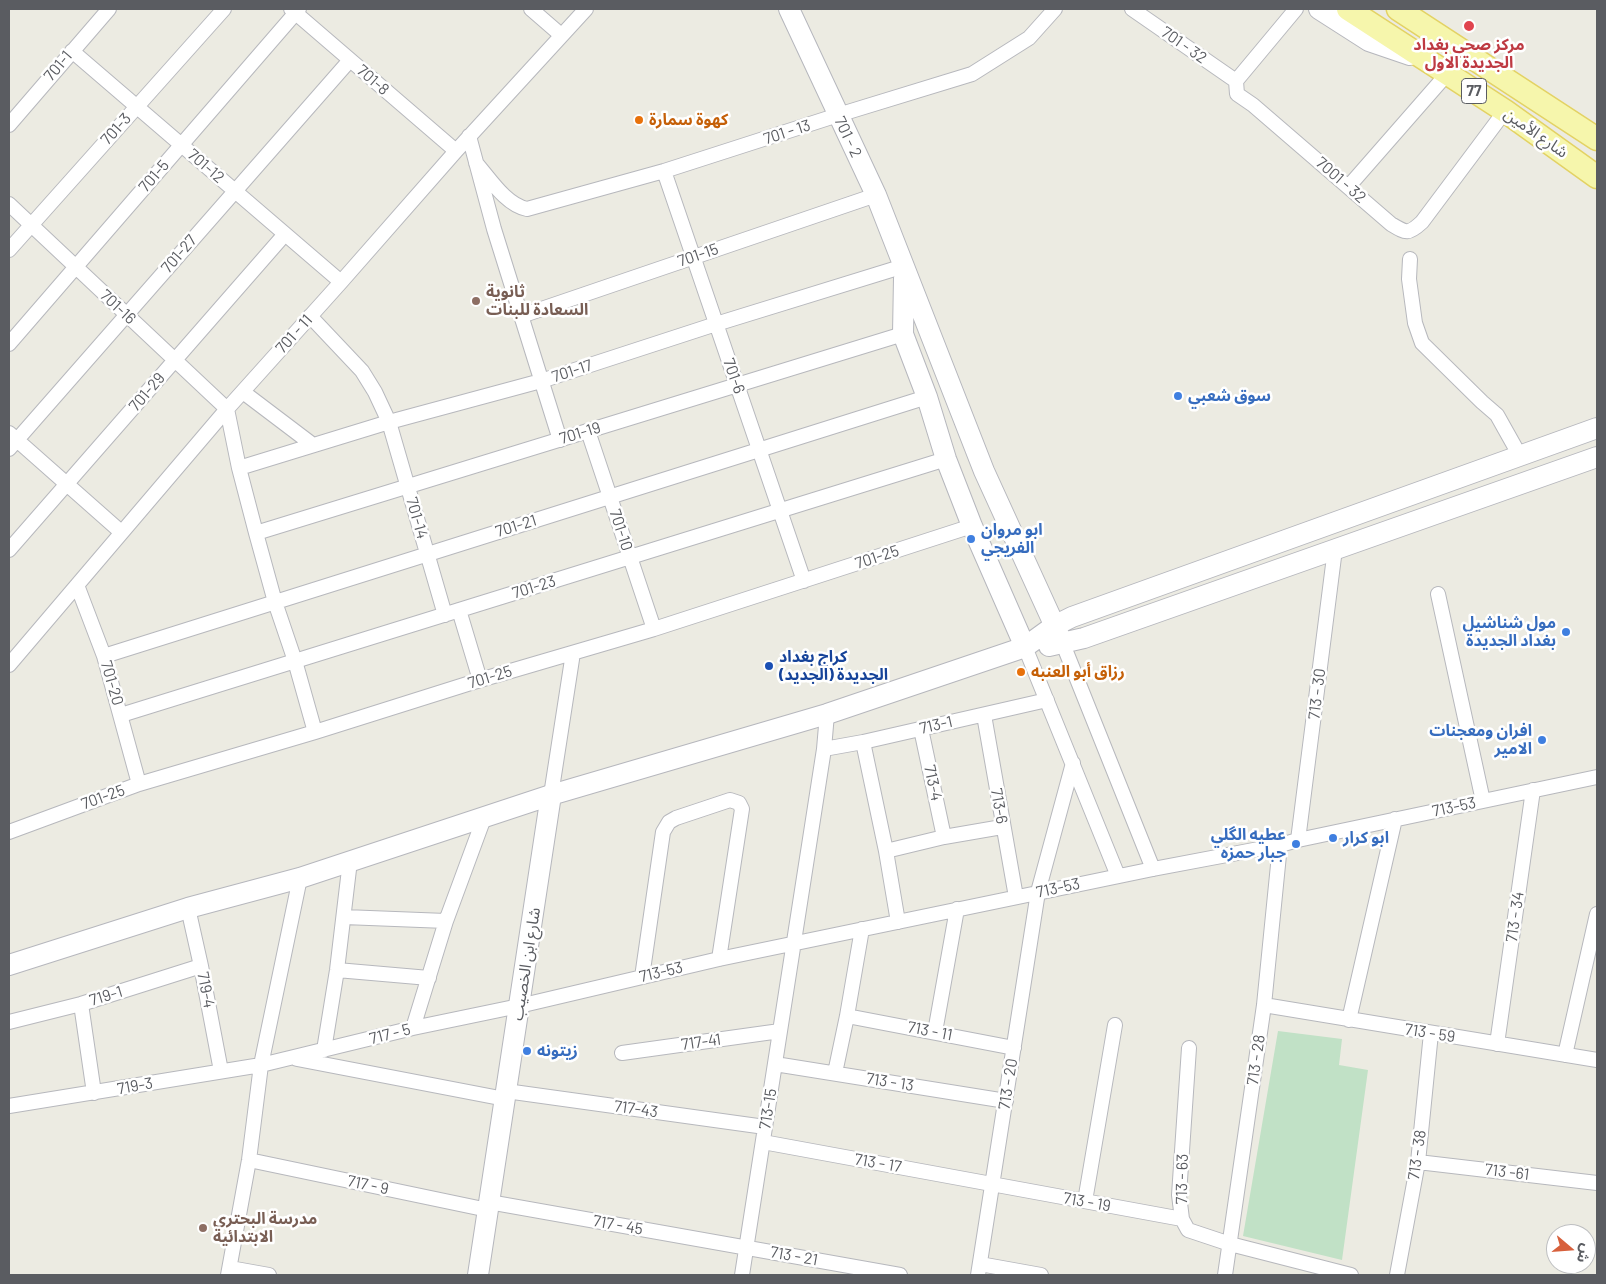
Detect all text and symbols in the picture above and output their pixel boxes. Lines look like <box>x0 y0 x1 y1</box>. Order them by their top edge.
marker: مركز صحي بغداد الجديدة الاول <box>1462 19 1476 33</box>
street label: 701 - 32 <box>1157 22 1211 68</box>
place label: مركز صحي بغداد الجديدة الاول <box>1413 35 1525 73</box>
street label: 701-1 <box>40 47 76 85</box>
street label: 701-8 <box>353 61 393 99</box>
road number: 77 <box>1462 78 1486 104</box>
street label: شارع الأمين <box>1500 104 1572 162</box>
street label: 701-3 <box>97 109 135 149</box>
place label: كهوة سمارة <box>649 110 728 130</box>
street label: 701 - 2 <box>830 113 866 161</box>
marker: كهوة سمارة <box>633 114 645 126</box>
street label: 701 - 13 <box>761 115 813 149</box>
street label: 701-12 <box>184 145 228 187</box>
street label: 7001 - 32 <box>1312 153 1370 207</box>
street label: 701-5 <box>135 156 173 196</box>
street label: 701-27 <box>157 231 201 277</box>
street label: 701-15 <box>675 239 721 271</box>
place label: ثانوية السعادة للبنات <box>486 282 588 320</box>
street label: 701-16 <box>96 286 140 328</box>
marker: ثانوية السعادة للبنات <box>470 295 482 307</box>
street label: 701 - 11 <box>272 311 316 357</box>
street label: 701-17 <box>549 355 595 387</box>
street label: 701-6 <box>719 356 749 396</box>
street label: 701-29 <box>125 369 169 415</box>
place label: سوق شعبي <box>1188 386 1271 406</box>
marker: سوق شعبي <box>1172 390 1184 402</box>
street label: 701-19 <box>557 418 603 448</box>
street label: 701-14 <box>402 495 432 541</box>
street label: 701-10 <box>605 507 637 553</box>
street label: 701-21 <box>493 511 539 541</box>
place label: ابو مروان الفريجي <box>981 520 1043 558</box>
marker: ابو مروان الفريجي <box>965 533 977 545</box>
street label: 701-25 <box>853 541 901 573</box>
street label: 701-23 <box>510 571 558 603</box>
place label: مول شناشيل بغداد الجديدة <box>1462 613 1556 651</box>
marker: مول شناشيل بغداد الجديدة <box>1560 626 1572 638</box>
place label: كراج بغداد الجديدة (الجديد) <box>779 647 888 685</box>
street label: 701-20 <box>96 658 128 708</box>
marker: كراج بغداد الجديدة (الجديد) <box>763 660 775 672</box>
street label: 701-25 <box>466 661 514 693</box>
place label: رزاق أبو العنبه <box>1031 662 1125 682</box>
marker: رزاق أبو العنبه <box>1015 666 1027 678</box>
street label: 713 - 30 <box>1304 667 1330 721</box>
street label: 713-1 <box>918 712 954 738</box>
place label: افران ومعجنات الامير <box>1429 721 1532 759</box>
marker: افران ومعجنات الامير <box>1536 734 1548 746</box>
street label: 713-4 <box>920 763 946 803</box>
street label: 701-25 <box>79 780 127 814</box>
street label: 713-6 <box>986 787 1012 825</box>
street label: 713-53 <box>1430 793 1478 821</box>
place label: عطيه الگلي جبار حمزه <box>1211 825 1286 863</box>
place label: ابو كرار <box>1343 828 1389 848</box>
marker: ابو كرار <box>1327 832 1339 844</box>
marker: عطيه الگلي جبار حمزه <box>1290 838 1302 850</box>
street label: 713-53 <box>1034 874 1082 902</box>
street label: 713 - 34 <box>1502 890 1528 944</box>
street label: شارع ابن الخصيب <box>508 906 544 1022</box>
street label: 713-53 <box>637 958 685 986</box>
street label: 719-4 <box>193 970 219 1010</box>
street label: 719-1 <box>87 982 125 1010</box>
street label: 713 - 11 <box>906 1017 954 1045</box>
street label: 717 - 5 <box>367 1020 413 1048</box>
street label: 713 - 59 <box>1403 1020 1457 1046</box>
street label: 717-41 <box>680 1030 722 1054</box>
street label: 713 - 28 <box>1243 1033 1269 1087</box>
place label: زيتونه <box>537 1041 578 1061</box>
marker: زيتونه <box>521 1045 533 1057</box>
street label: 713 - 20 <box>994 1057 1022 1111</box>
street label: 713 - 13 <box>865 1069 915 1095</box>
street label: 719-3 <box>116 1073 154 1099</box>
street label: 713-15 <box>755 1087 781 1131</box>
street label: 717-43 <box>613 1096 659 1122</box>
street label: 713 - 38 <box>1404 1129 1430 1181</box>
street label: 713 - 17 <box>853 1149 903 1177</box>
street label: 713 - 63 <box>1172 1154 1192 1204</box>
street label: 713 -61 <box>1484 1160 1530 1184</box>
street label: 717 - 9 <box>346 1171 390 1199</box>
street label: 713 - 19 <box>1062 1188 1112 1216</box>
place label: مدرسة البحتري الابتدائية <box>213 1209 317 1247</box>
street label: 717 - 45 <box>591 1211 645 1239</box>
marker: مدرسة البحتري الابتدائية <box>197 1222 209 1234</box>
north arrow <box>1546 1224 1596 1274</box>
street label: 713 - 21 <box>769 1242 819 1270</box>
text: ش <box>1574 1242 1596 1265</box>

